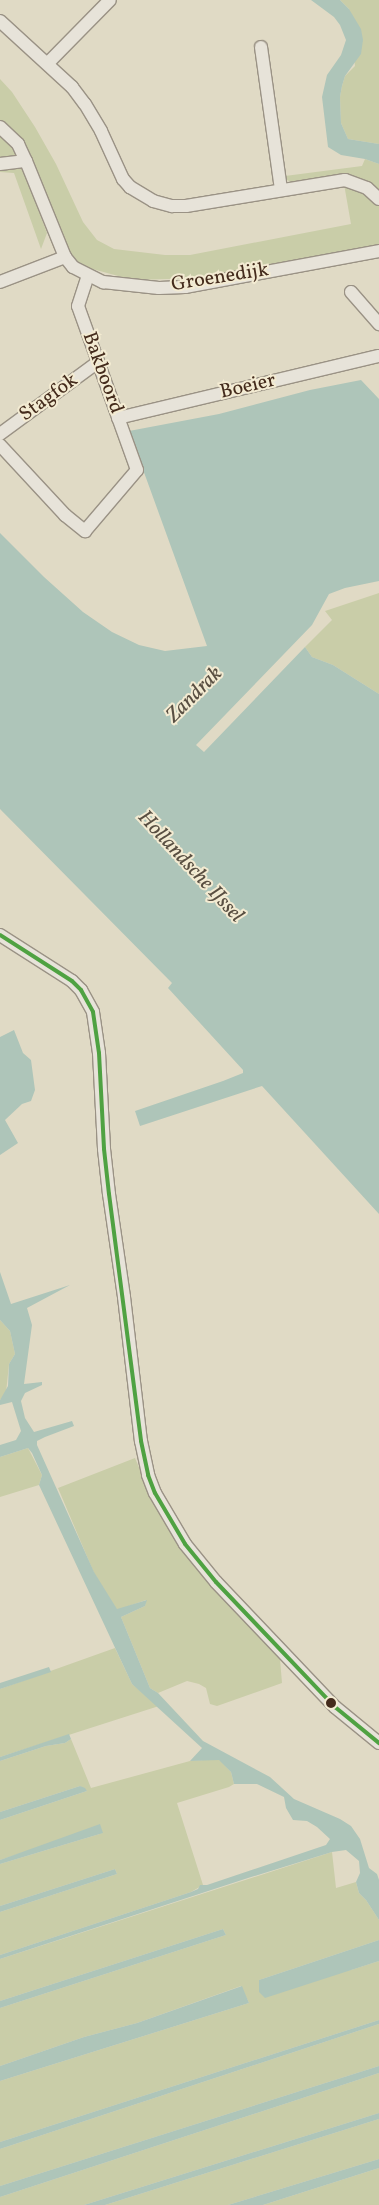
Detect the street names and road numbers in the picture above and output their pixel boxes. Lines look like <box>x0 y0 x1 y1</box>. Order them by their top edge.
street label: Groenedijk <box>170 258 270 298</box>
street label: Bakboord <box>76 329 128 417</box>
street label: Stagfok <box>15 369 83 427</box>
street label: Boeier <box>218 369 278 405</box>

